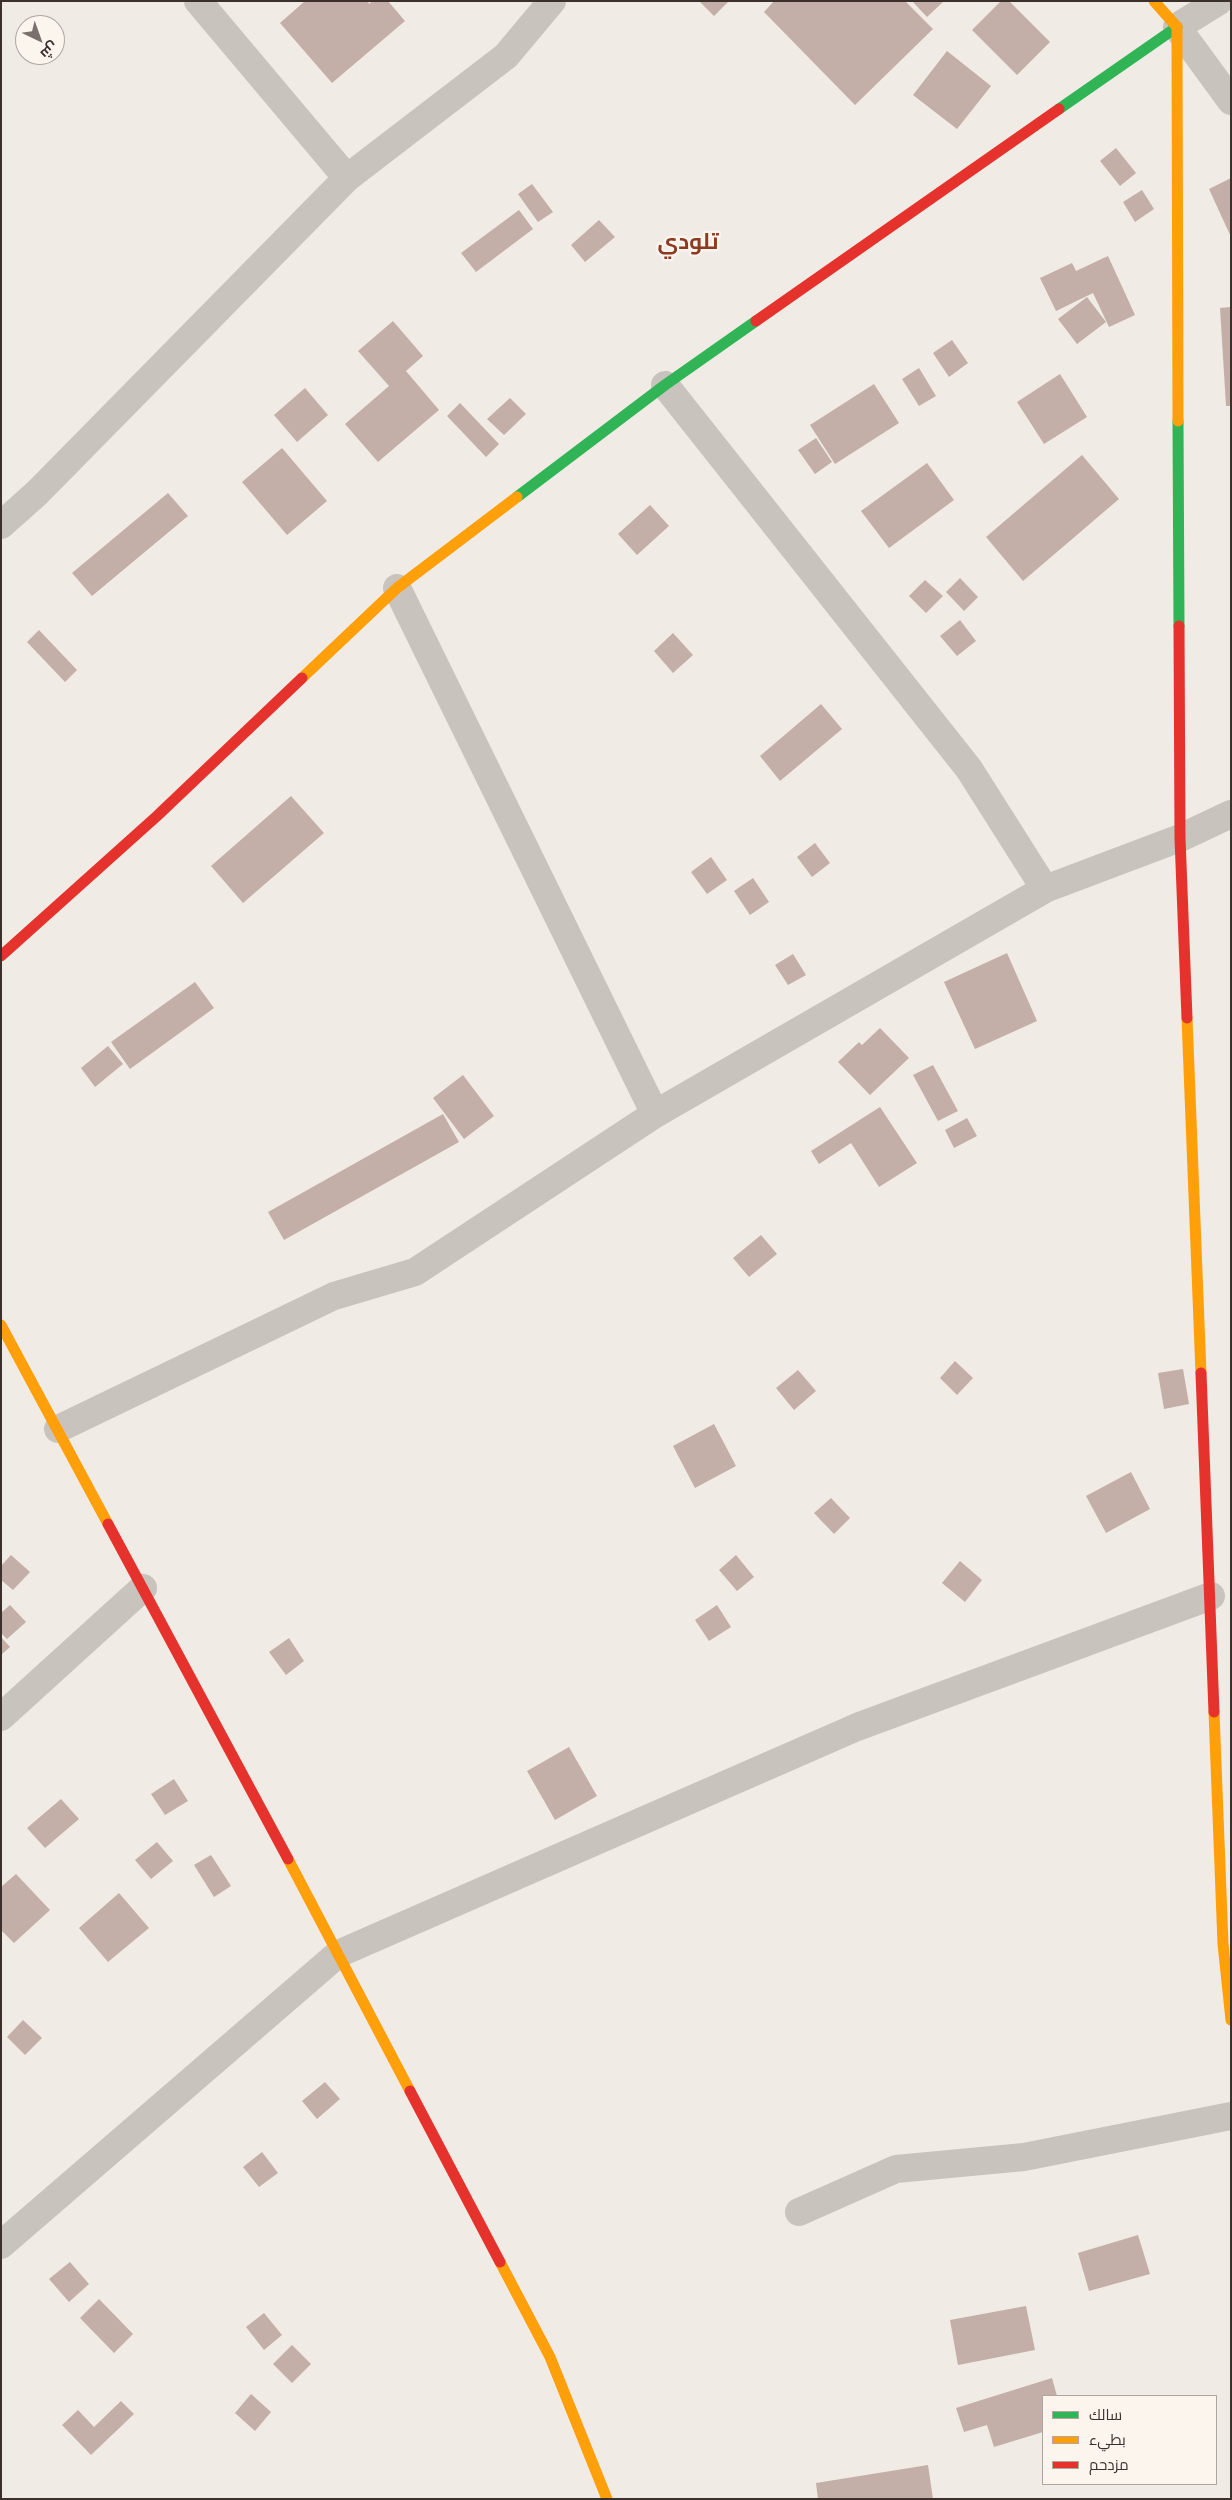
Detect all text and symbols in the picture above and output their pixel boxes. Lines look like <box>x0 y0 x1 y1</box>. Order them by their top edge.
north arrow <box>15 15 65 65</box>
text: ش <box>37 38 62 63</box>
district label: تلودي <box>657 229 719 255</box>
legend <box>1042 2395 1217 2485</box>
text: سالك <box>1089 2405 1122 2423</box>
text: بطيء <box>1089 2430 1126 2448</box>
text: مزدحم <box>1089 2455 1129 2473</box>

